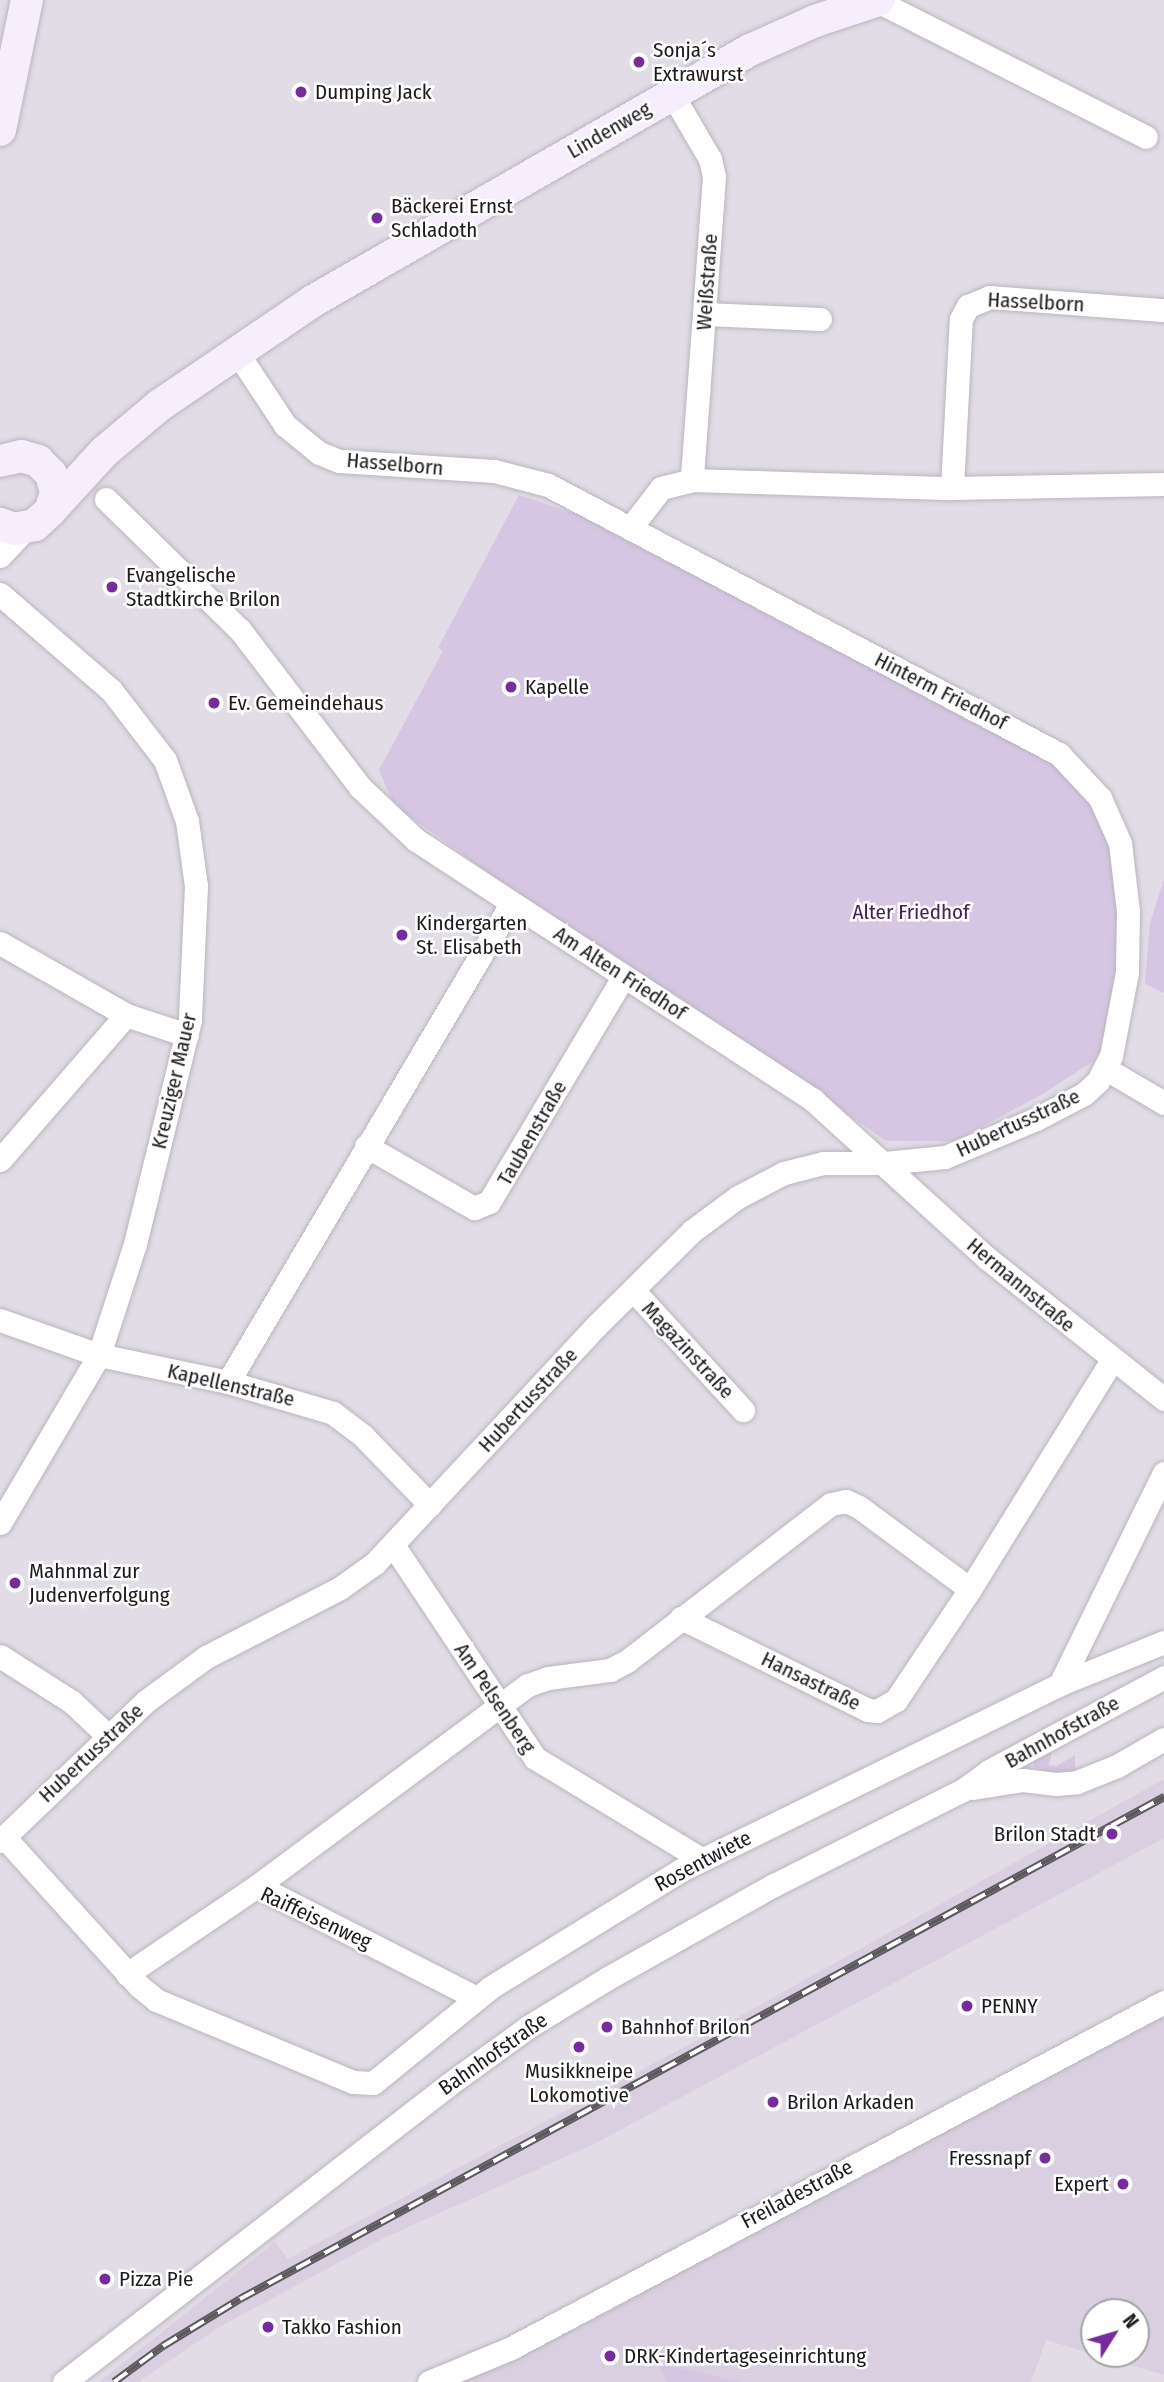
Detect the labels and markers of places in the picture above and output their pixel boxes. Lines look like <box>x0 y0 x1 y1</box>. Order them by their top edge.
place label: Sonja´s Extrawurst <box>653 37 743 87</box>
marker: Sonja´s Extrawurst <box>631 54 647 70</box>
place label: Dumping Jack <box>315 79 431 105</box>
marker: Dumping Jack <box>293 84 309 100</box>
place label: Bäckerei Ernst Schladoth <box>391 193 513 243</box>
marker: Bäckerei Ernst Schladoth <box>369 210 385 226</box>
place label: Evangelische Stadtkirche Brilon <box>126 562 280 612</box>
marker: Evangelische Stadtkirche Brilon <box>104 579 120 595</box>
place label: Kapelle <box>525 674 589 700</box>
marker: Kapelle <box>503 679 519 695</box>
place label: Ev. Gemeindehaus <box>228 690 384 716</box>
marker: Ev. Gemeindehaus <box>206 695 222 711</box>
place label: Kindergarten St. Elisabeth <box>416 910 527 960</box>
marker: Kindergarten St. Elisabeth <box>394 927 410 943</box>
place label: Mahnmal zur Judenverfolgung <box>29 1558 170 1608</box>
marker: Mahnmal zur Judenverfolgung <box>7 1575 23 1591</box>
place label: Brilon Stadt <box>994 1821 1096 1847</box>
marker: Brilon Stadt <box>1102 1824 1122 1844</box>
place label: PENNY <box>981 1993 1038 2019</box>
marker: PENNY <box>959 1998 975 2014</box>
place label: Bahnhof Brilon <box>621 2014 750 2040</box>
marker: Bahnhof Brilon <box>599 2019 615 2035</box>
marker: Musikkneipe Lokomotive <box>571 2039 587 2055</box>
place label: Musikkneipe Lokomotive <box>525 2058 633 2108</box>
place label: Brilon Arkaden <box>787 2089 914 2115</box>
marker: Brilon Arkaden <box>765 2094 781 2110</box>
place label: Fressnapf <box>949 2145 1031 2171</box>
marker: Fressnapf <box>1037 2150 1053 2166</box>
place label: Expert <box>1054 2171 1109 2197</box>
marker: Expert <box>1115 2176 1131 2192</box>
place label: Pizza Pie <box>119 2266 193 2292</box>
marker: Pizza Pie <box>97 2271 113 2287</box>
place label: Takko Fashion <box>282 2314 402 2340</box>
marker: Takko Fashion <box>260 2319 276 2335</box>
place label: DRK-Kindertageseinrichtung <box>624 2343 866 2369</box>
marker: DRK-Kindertageseinrichtung <box>602 2348 618 2364</box>

